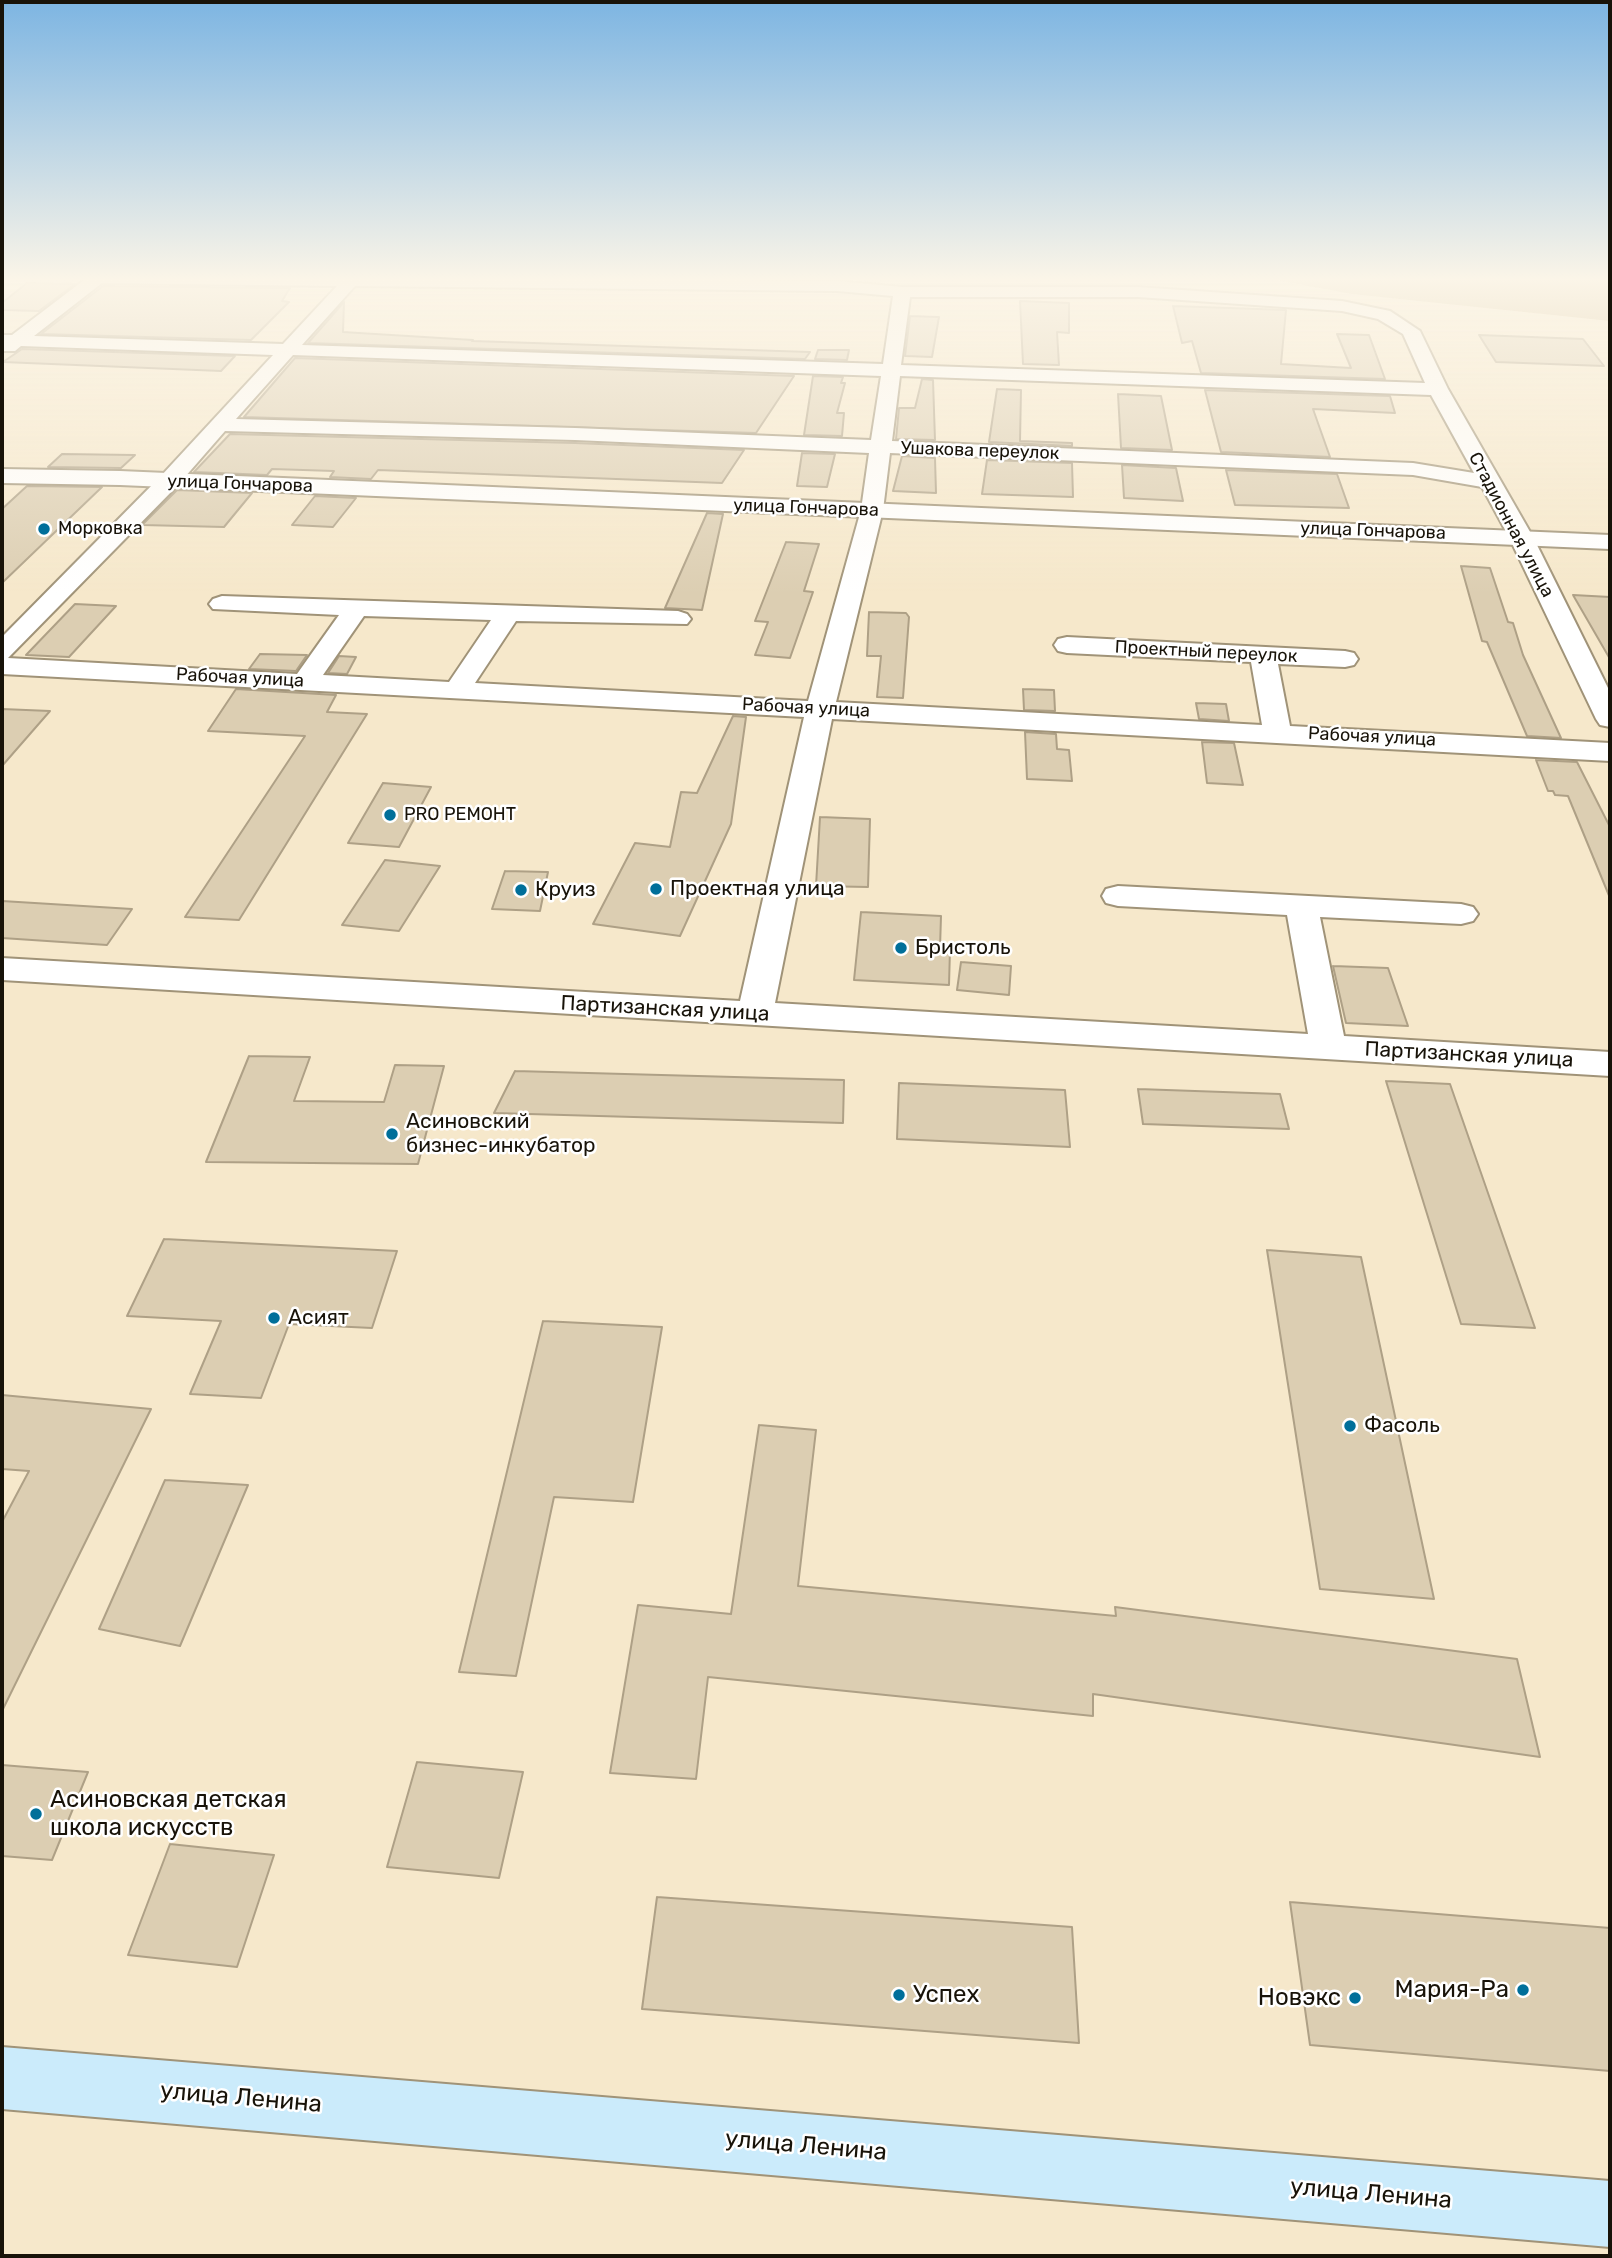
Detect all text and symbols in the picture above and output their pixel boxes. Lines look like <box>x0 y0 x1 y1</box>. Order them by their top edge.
street label: Ушакова переулок <box>900 437 1060 465</box>
street label: Стадионная улица <box>1464 449 1558 601</box>
street label: улица Гончарова <box>167 471 313 497</box>
street label: улица Гончарова <box>733 495 879 521</box>
place label: Морковка <box>58 518 143 540</box>
street label: улица Гончарова <box>1300 518 1446 544</box>
marker: Морковка <box>36 521 52 537</box>
street label: Проектный переулок <box>1114 636 1298 668</box>
street label: Рабочая улица <box>175 664 305 692</box>
street label: Рабочая улица <box>741 694 871 722</box>
street label: Рабочая улица <box>1307 723 1437 751</box>
place label: PRO РЕМОНТ <box>404 804 516 826</box>
marker: PRO РЕМОНТ <box>382 807 398 823</box>
place label: Проектная улица <box>670 876 845 902</box>
place label: Круиз <box>535 877 596 903</box>
marker: Проектная улица <box>648 881 664 897</box>
marker: Круиз <box>513 882 529 898</box>
place label: Бристоль <box>915 935 1011 961</box>
marker: Бристоль <box>893 940 909 956</box>
street label: Партизанская улица <box>560 991 770 1027</box>
street label: Партизанская улица <box>1364 1037 1574 1073</box>
place label: Асиновский бизнес-инкубатор <box>406 1109 596 1159</box>
marker: Асиновский бизнес-инкубатор <box>384 1126 400 1142</box>
place label: Асият <box>288 1305 349 1331</box>
marker: Асият <box>266 1310 282 1326</box>
place label: Фасоль <box>1364 1413 1440 1439</box>
marker: Фасоль <box>1342 1418 1358 1434</box>
place label: Асиновская детская школа искусств <box>50 1786 287 1842</box>
marker: Асиновская детская школа искусств <box>28 1806 44 1822</box>
place label: Мария-Ра <box>1395 1976 1509 2004</box>
place label: Успех <box>913 1981 979 2009</box>
marker: Мария-Ра <box>1515 1982 1531 1998</box>
place label: Новэкс <box>1258 1984 1341 2012</box>
marker: Успех <box>891 1987 907 2003</box>
marker: Новэкс <box>1347 1990 1363 2006</box>
street label: улица Ленина <box>159 2077 323 2119</box>
street label: улица Ленина <box>724 2125 888 2167</box>
street label: улица Ленина <box>1289 2173 1453 2215</box>

